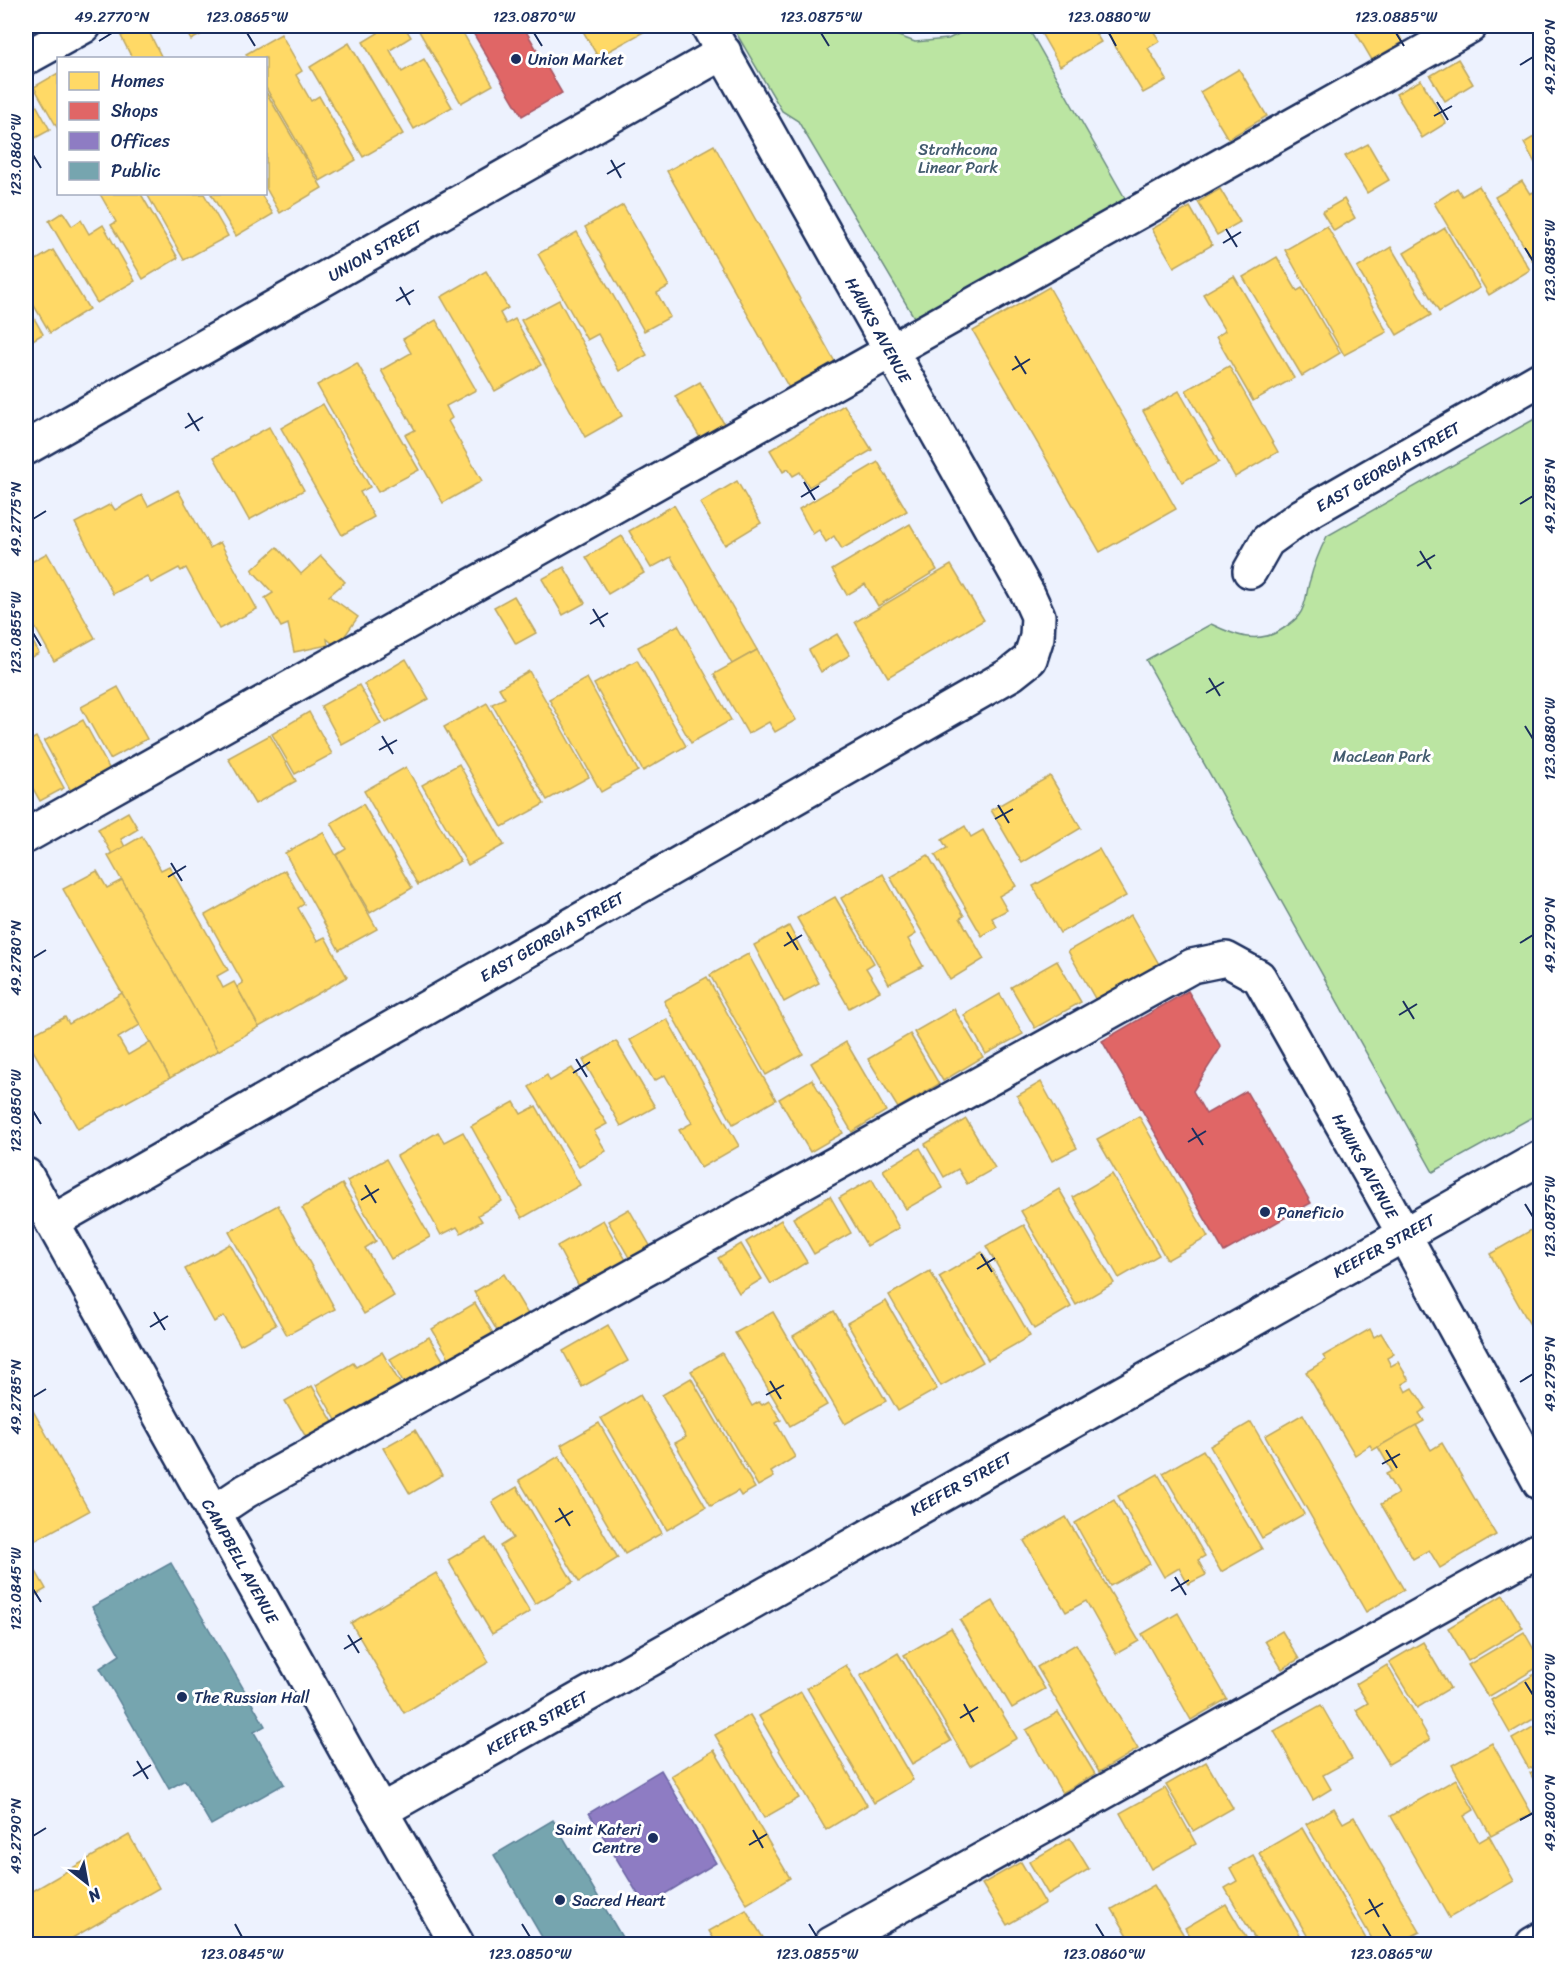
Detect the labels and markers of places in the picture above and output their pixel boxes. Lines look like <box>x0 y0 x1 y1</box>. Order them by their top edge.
place label: Union Market <box>528 45 624 74</box>
marker: Union Market <box>509 52 523 66</box>
place label: Paneficio <box>1277 1198 1344 1227</box>
marker: Paneficio <box>1258 1205 1272 1219</box>
place label: The Russian Hall <box>194 1683 310 1712</box>
marker: The Russian Hall <box>175 1690 189 1704</box>
place label: Saint Kateri Centre <box>555 1815 642 1862</box>
marker: Saint Kateri Centre <box>646 1831 660 1845</box>
place label: Sacred Heart <box>572 1886 666 1915</box>
marker: Sacred Heart <box>553 1893 567 1907</box>

